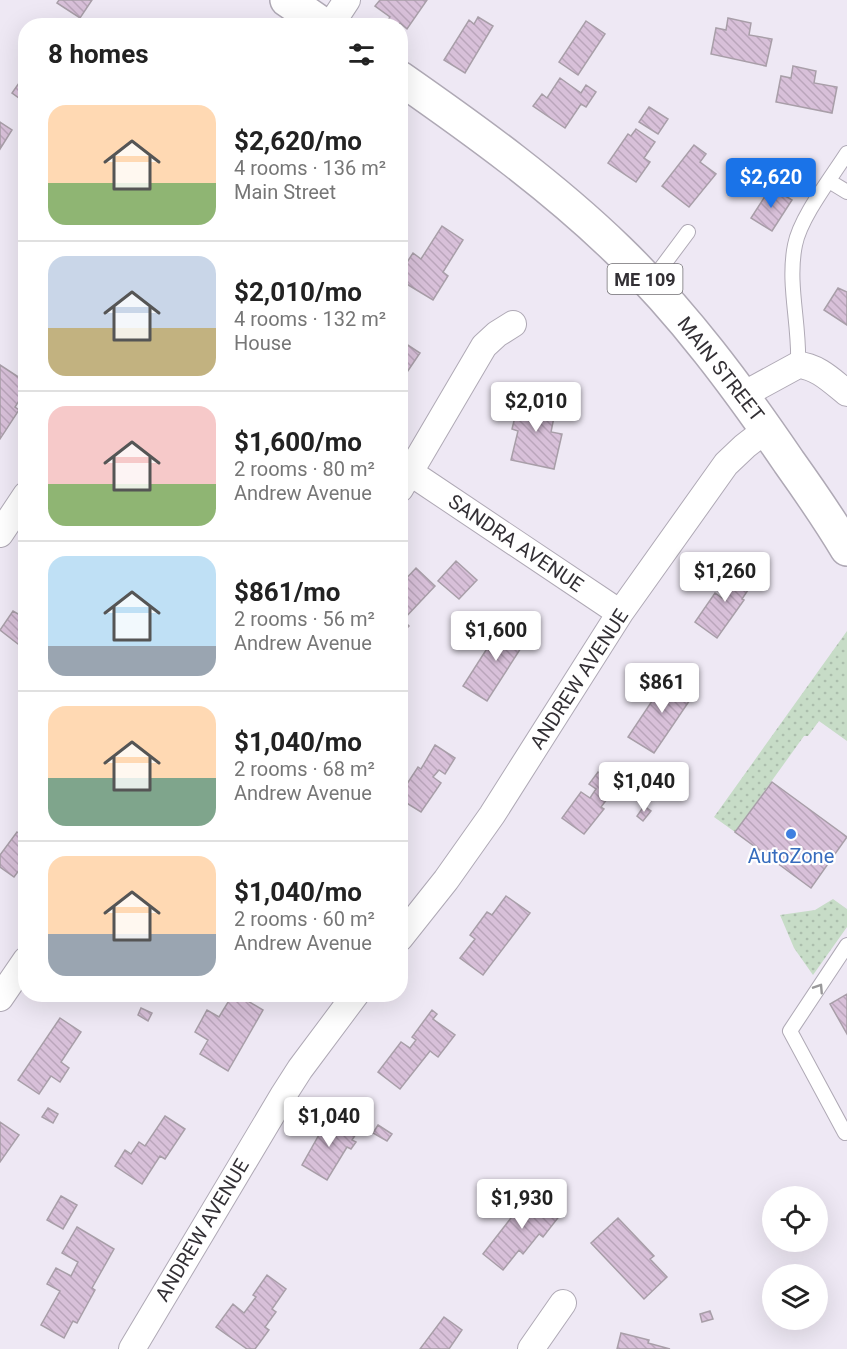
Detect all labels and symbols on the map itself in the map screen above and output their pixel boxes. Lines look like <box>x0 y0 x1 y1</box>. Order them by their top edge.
pin: $2,620 <box>722 158 820 209</box>
road number: ME 109 <box>608 264 682 294</box>
street label: MAIN STREET <box>673 312 769 426</box>
pin: $2,010 <box>487 382 585 433</box>
street label: SANDRA AVENUE <box>444 489 588 597</box>
pin: $1,260 <box>676 552 774 603</box>
street label: ANDREW AVENUE <box>525 605 633 753</box>
pin: $1,600 <box>447 611 545 662</box>
pin: $861 <box>626 663 698 714</box>
pin: $1,040 <box>595 762 693 813</box>
marker: AutoZone <box>784 827 798 841</box>
place label: AutoZone <box>748 844 834 868</box>
one-way arrow <box>812 984 823 995</box>
pin: $1,040 <box>280 1097 378 1148</box>
street label: ANDREW AVENUE <box>150 1154 254 1306</box>
pin: $1,930 <box>473 1179 571 1230</box>

